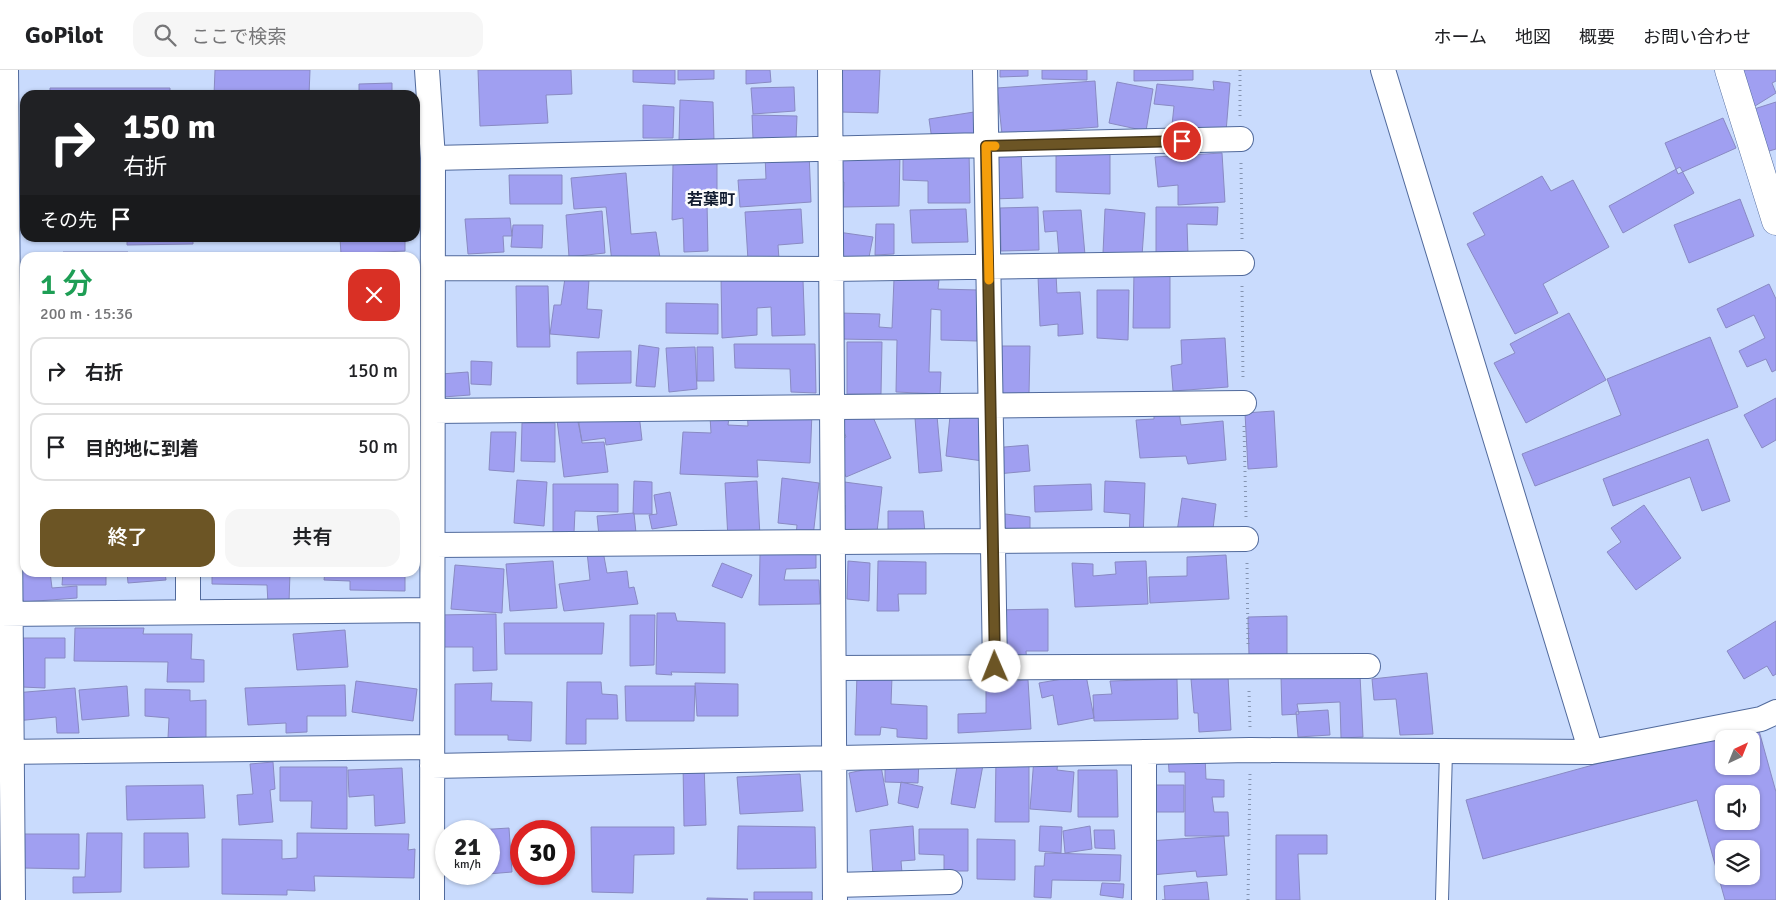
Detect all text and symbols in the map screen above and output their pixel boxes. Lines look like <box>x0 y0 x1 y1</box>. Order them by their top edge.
search box <box>133 12 483 57</box>
text: GoPilot <box>25 20 103 50</box>
icon: search <box>151 21 179 49</box>
text: ここで検索 <box>191 25 286 49</box>
text: ホーム <box>1434 26 1487 48</box>
text: 地図 <box>1515 26 1551 48</box>
text: 概要 <box>1579 26 1615 48</box>
text: お問い合わせ <box>1643 26 1751 48</box>
text: 150 m <box>123 105 216 148</box>
icon: right <box>40 110 105 175</box>
pin <box>1161 120 1203 162</box>
icon: arrive <box>1168 127 1196 155</box>
text: 右折 <box>123 153 167 180</box>
district label: 若葉町 <box>687 190 735 210</box>
icon: arrive <box>107 205 135 233</box>
text: その先 <box>40 209 97 233</box>
text: 1 分 <box>40 266 93 303</box>
button: close <box>348 269 400 321</box>
text: 200 m · 15:36 <box>40 304 133 324</box>
icon: right <box>42 357 70 385</box>
text: 150 m <box>348 359 398 383</box>
text: 右折 <box>85 361 123 385</box>
icon: arrive <box>42 433 70 461</box>
text: 50 m <box>358 435 398 459</box>
text: 目的地に到着 <box>85 437 199 461</box>
button: 終了 <box>40 509 215 567</box>
button: 共有 <box>225 509 400 567</box>
position arrow <box>968 640 1020 692</box>
north arrow <box>1715 730 1760 775</box>
map controls <box>1715 730 1760 885</box>
button: sound <box>1715 785 1760 830</box>
speed limit sign: 30 <box>510 820 575 885</box>
text: 21 <box>454 831 481 862</box>
button: layers <box>1715 840 1760 885</box>
text: km/h <box>454 857 481 872</box>

